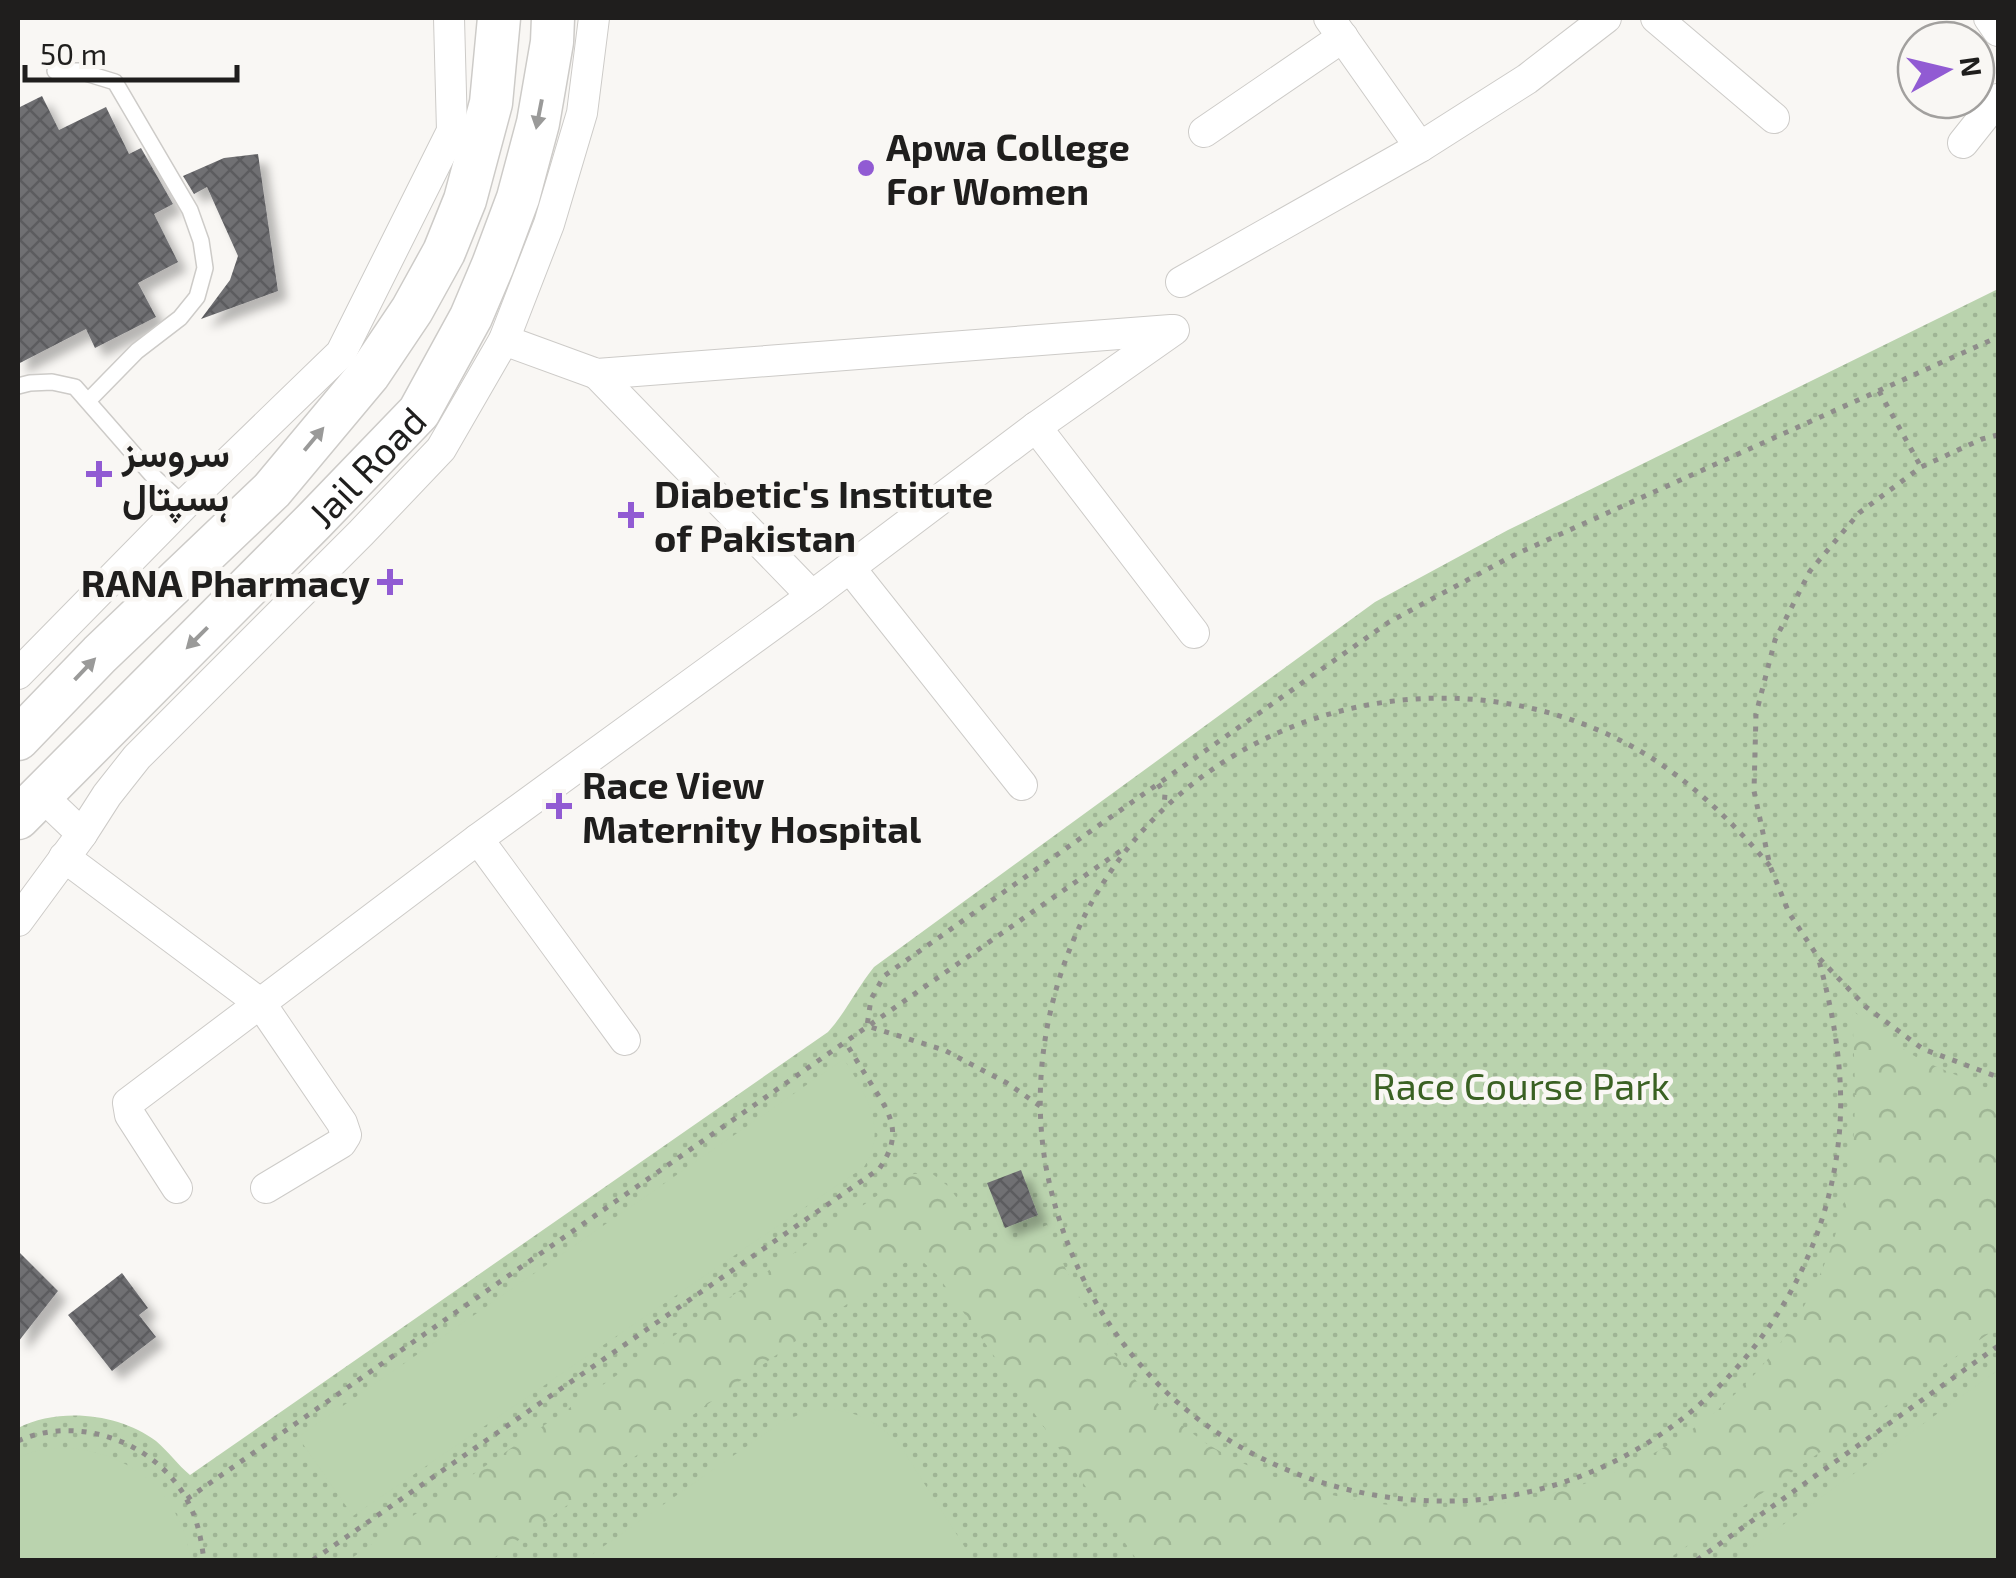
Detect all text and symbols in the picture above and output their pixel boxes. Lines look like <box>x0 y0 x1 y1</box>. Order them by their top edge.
scale bar <box>25 20 238 82</box>
north arrow <box>1896 20 1996 120</box>
text: 50 m <box>40 35 107 71</box>
text: N <box>1954 54 1990 79</box>
one-way arrow <box>531 99 547 130</box>
place label: Apwa College For Women <box>886 123 1130 213</box>
marker: Apwa College For Women <box>855 157 877 179</box>
street label: Jail Road <box>298 397 435 536</box>
one-way arrow <box>303 427 325 452</box>
place label: سروسز ہسپتال <box>121 429 230 524</box>
marker: سروسز ہسپتال <box>86 461 112 487</box>
place label: Diabetic's Institute of Pakistan <box>654 470 993 560</box>
marker: Diabetic's Institute of Pakistan <box>618 502 644 528</box>
place label: RANA Pharmacy <box>81 559 370 605</box>
marker: RANA Pharmacy <box>379 571 401 593</box>
one-way arrow <box>186 626 210 650</box>
one-way arrow <box>74 657 97 681</box>
place label: Race View Maternity Hospital <box>582 761 922 851</box>
marker: Race View Maternity Hospital <box>546 793 572 819</box>
park label: Race Course Park <box>1372 1062 1670 1108</box>

